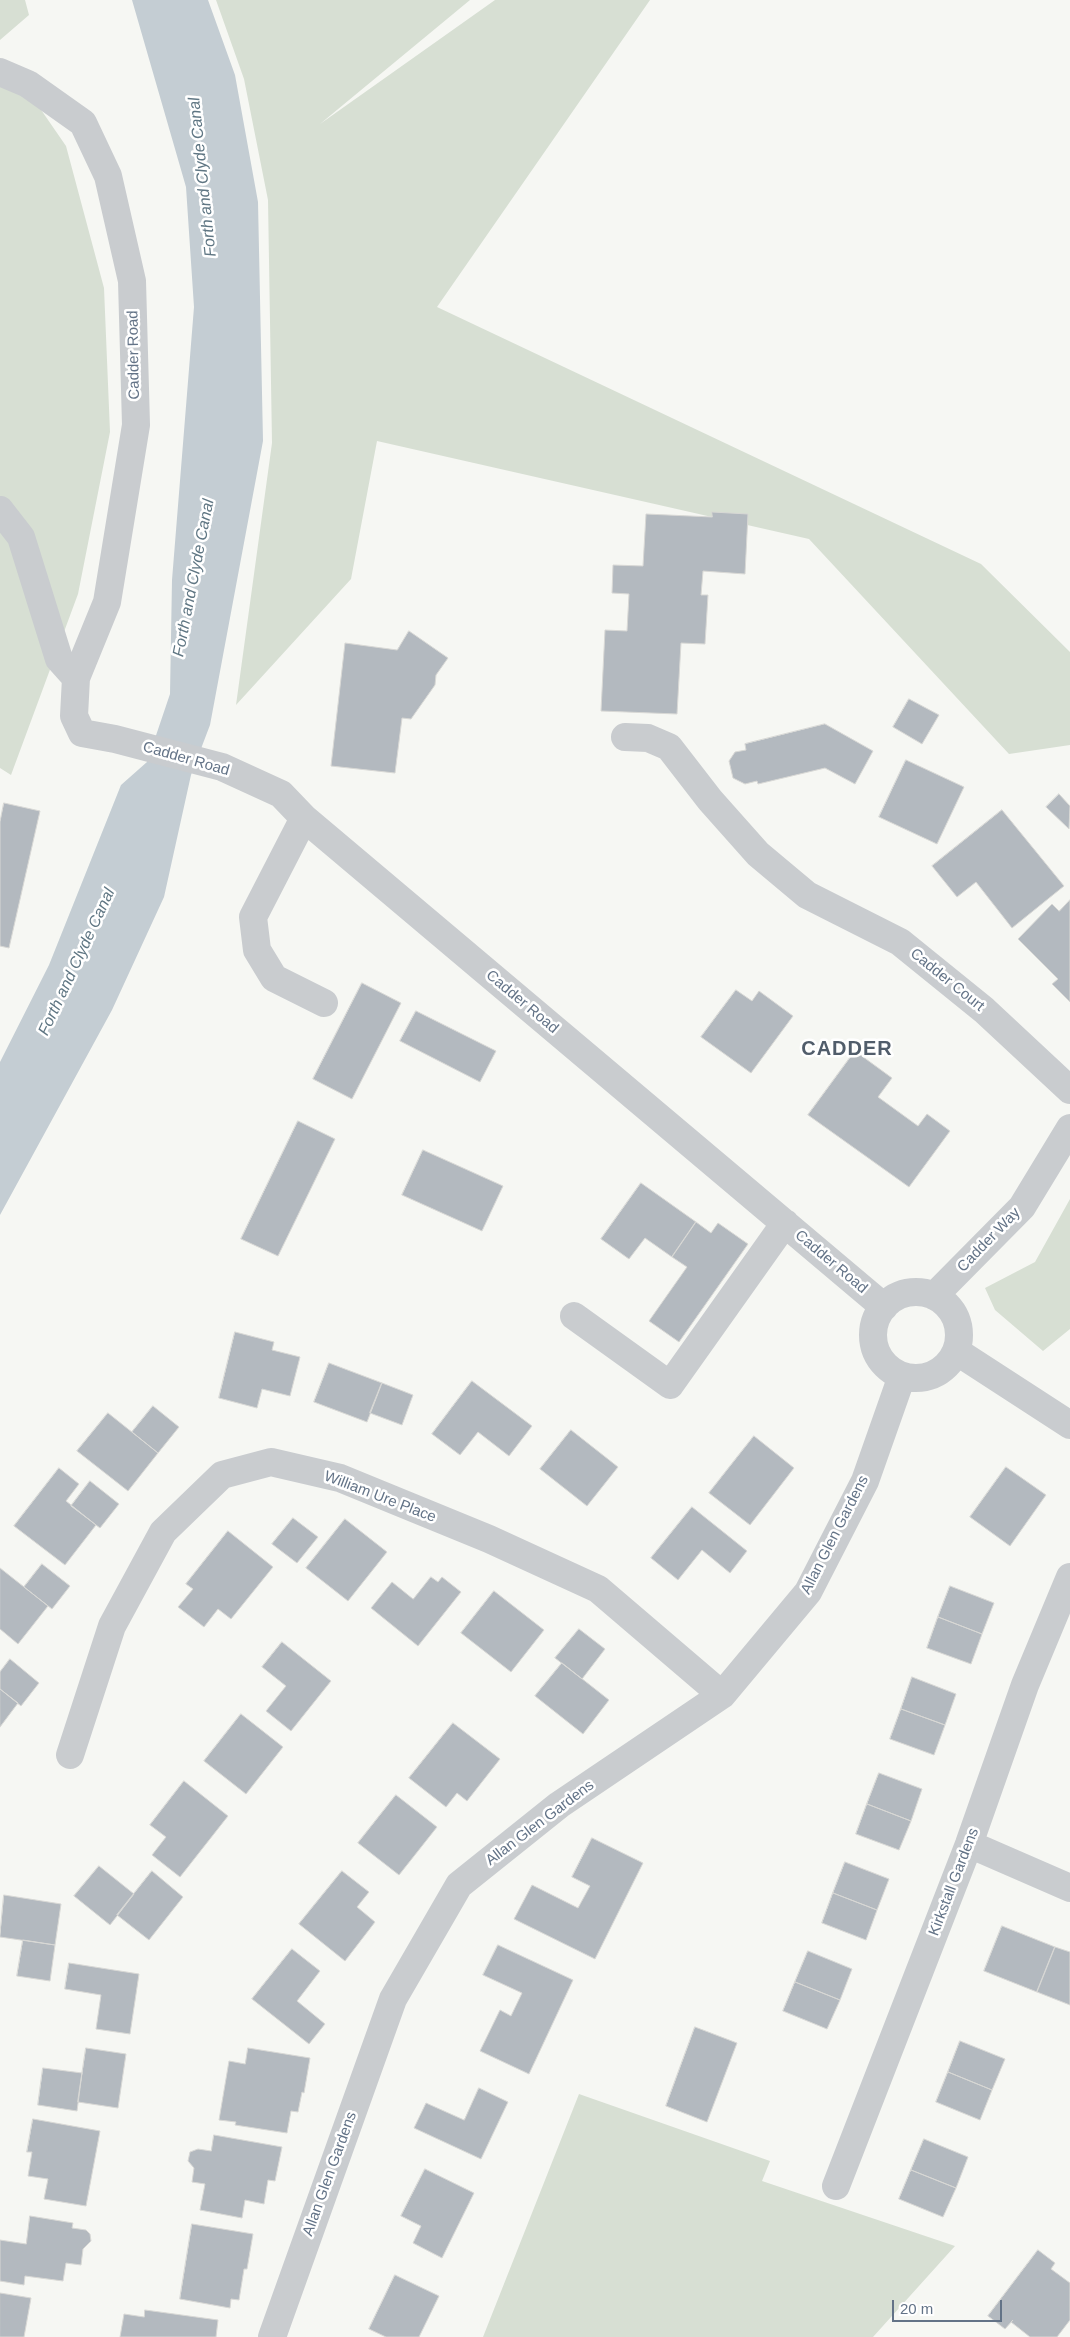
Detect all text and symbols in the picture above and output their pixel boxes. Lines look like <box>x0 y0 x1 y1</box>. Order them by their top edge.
water label: Forth and Clyde Canal <box>185 96 221 258</box>
street label: Cadder Road <box>124 310 144 400</box>
water label: Forth and Clyde Canal <box>169 498 219 658</box>
street label: Cadder Road <box>141 738 231 780</box>
water label: Forth and Clyde Canal <box>34 885 120 1039</box>
street label: Cadder Court <box>906 945 988 1015</box>
street label: Cadder Road <box>482 966 562 1038</box>
district label: CADDER <box>800 1037 894 1061</box>
street label: Cadder Way <box>954 1204 1024 1276</box>
street label: Cadder Road <box>791 1226 871 1298</box>
street label: William Ure Place <box>322 1467 438 1527</box>
street label: Allan Glen Gardens <box>797 1473 873 1597</box>
street label: Allan Glen Gardens <box>482 1776 598 1870</box>
street label: Kirkstall Gardens <box>925 1825 983 1939</box>
street label: Allan Glen Gardens <box>299 2109 361 2239</box>
scale bar <box>895 2290 1005 2322</box>
text: 20 m <box>900 2300 933 2317</box>

